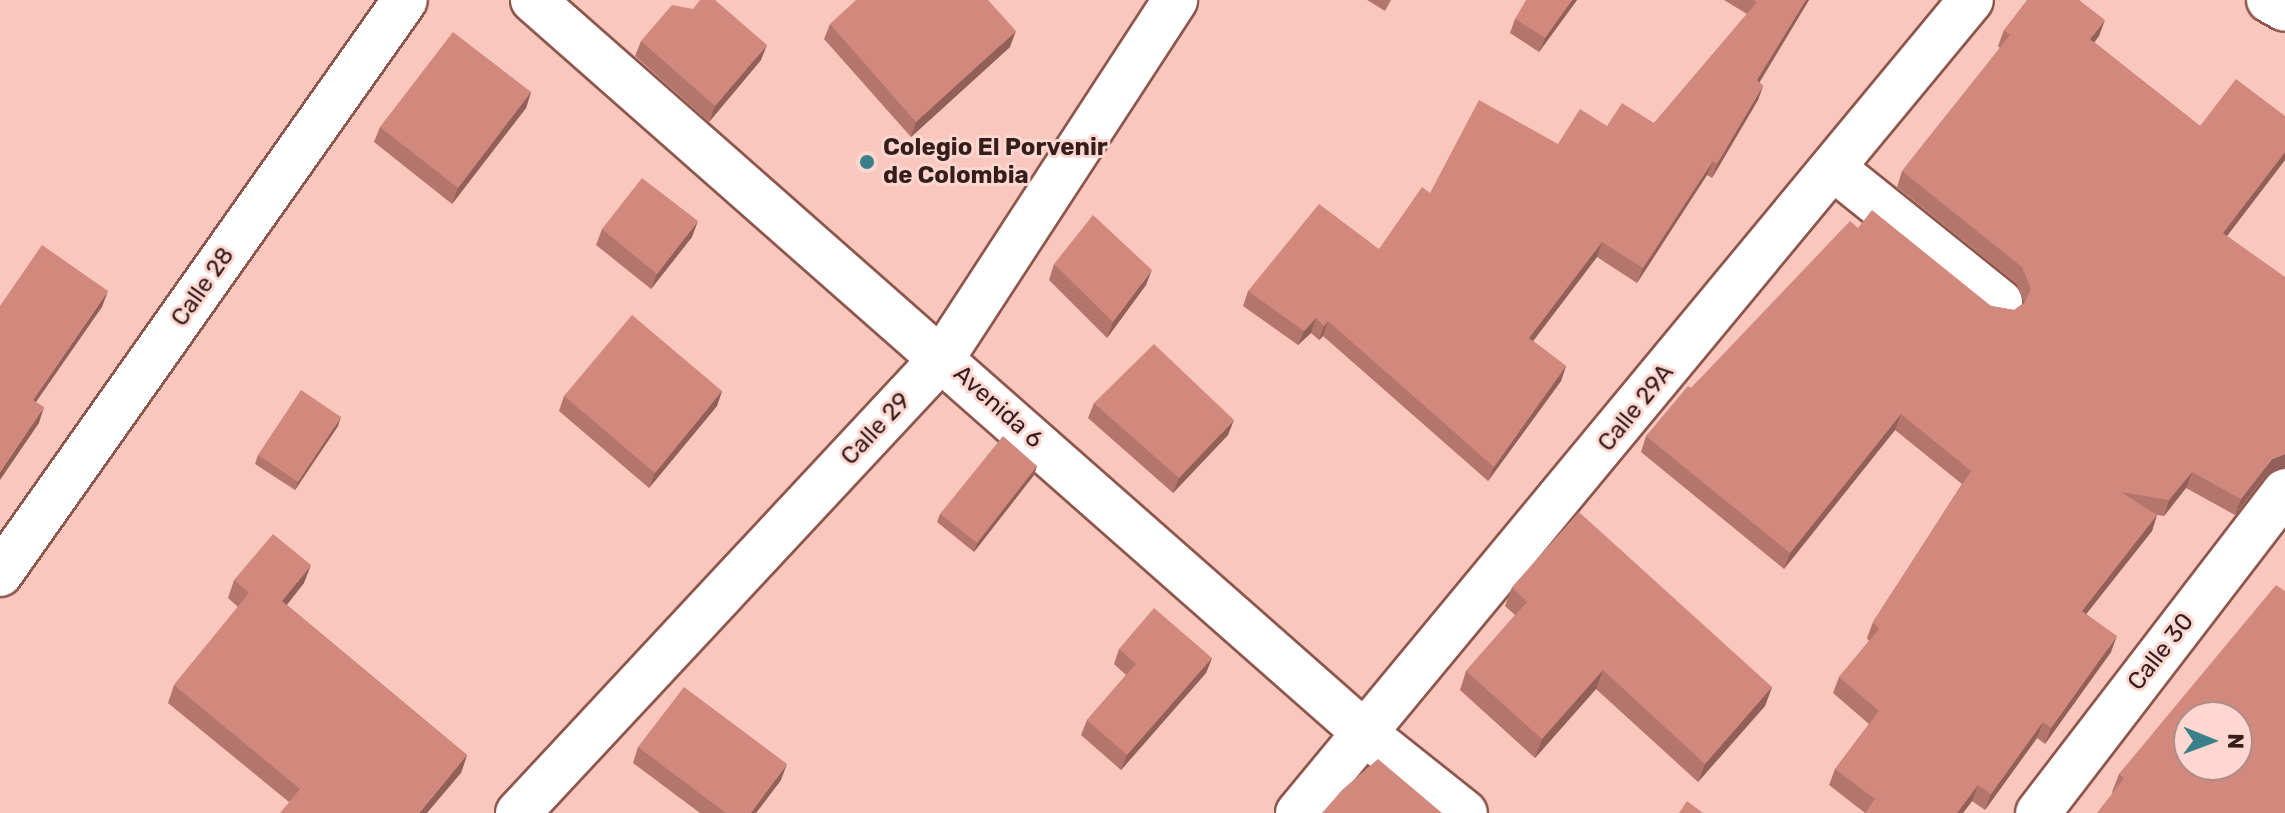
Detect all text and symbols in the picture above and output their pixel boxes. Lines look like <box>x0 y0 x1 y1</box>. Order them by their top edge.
place label: Colegio El Porvenir de Colombia <box>883 134 1108 190</box>
marker: Colegio El Porvenir de Colombia <box>858 153 876 171</box>
street label: Calle 28 <box>166 242 240 332</box>
street label: Calle 29A <box>1592 359 1680 457</box>
street label: Avenida 6 <box>948 360 1048 454</box>
street label: Calle 29 <box>835 387 917 471</box>
street label: Calle 30 <box>2122 608 2200 696</box>
north arrow <box>2173 701 2253 781</box>
text: N <box>2222 733 2249 750</box>

